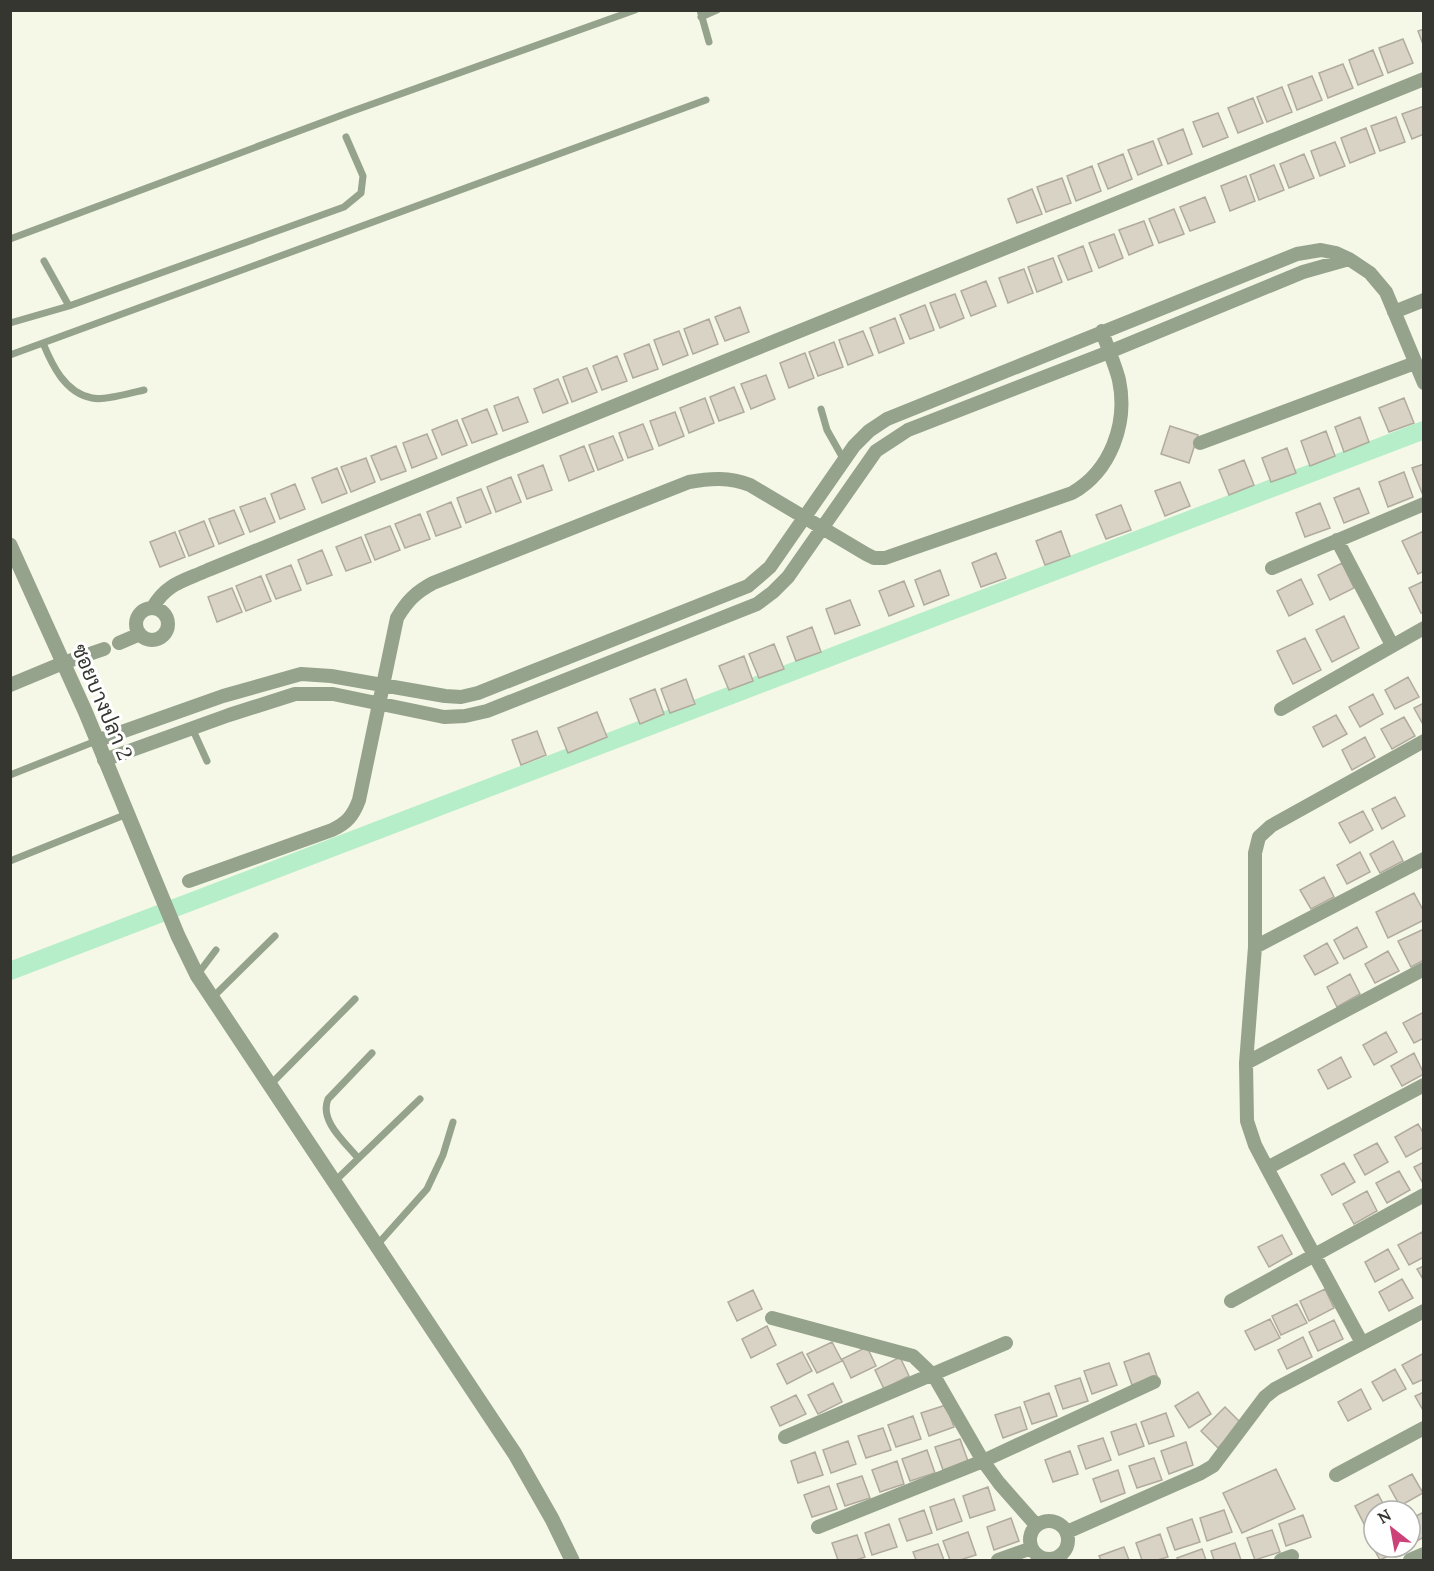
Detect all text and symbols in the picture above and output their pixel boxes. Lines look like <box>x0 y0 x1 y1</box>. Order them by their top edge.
street label: ซอยบางปลา 2 <box>66 640 139 764</box>
north arrow <box>1362 1499 1422 1559</box>
text: N <box>1374 1504 1395 1528</box>

